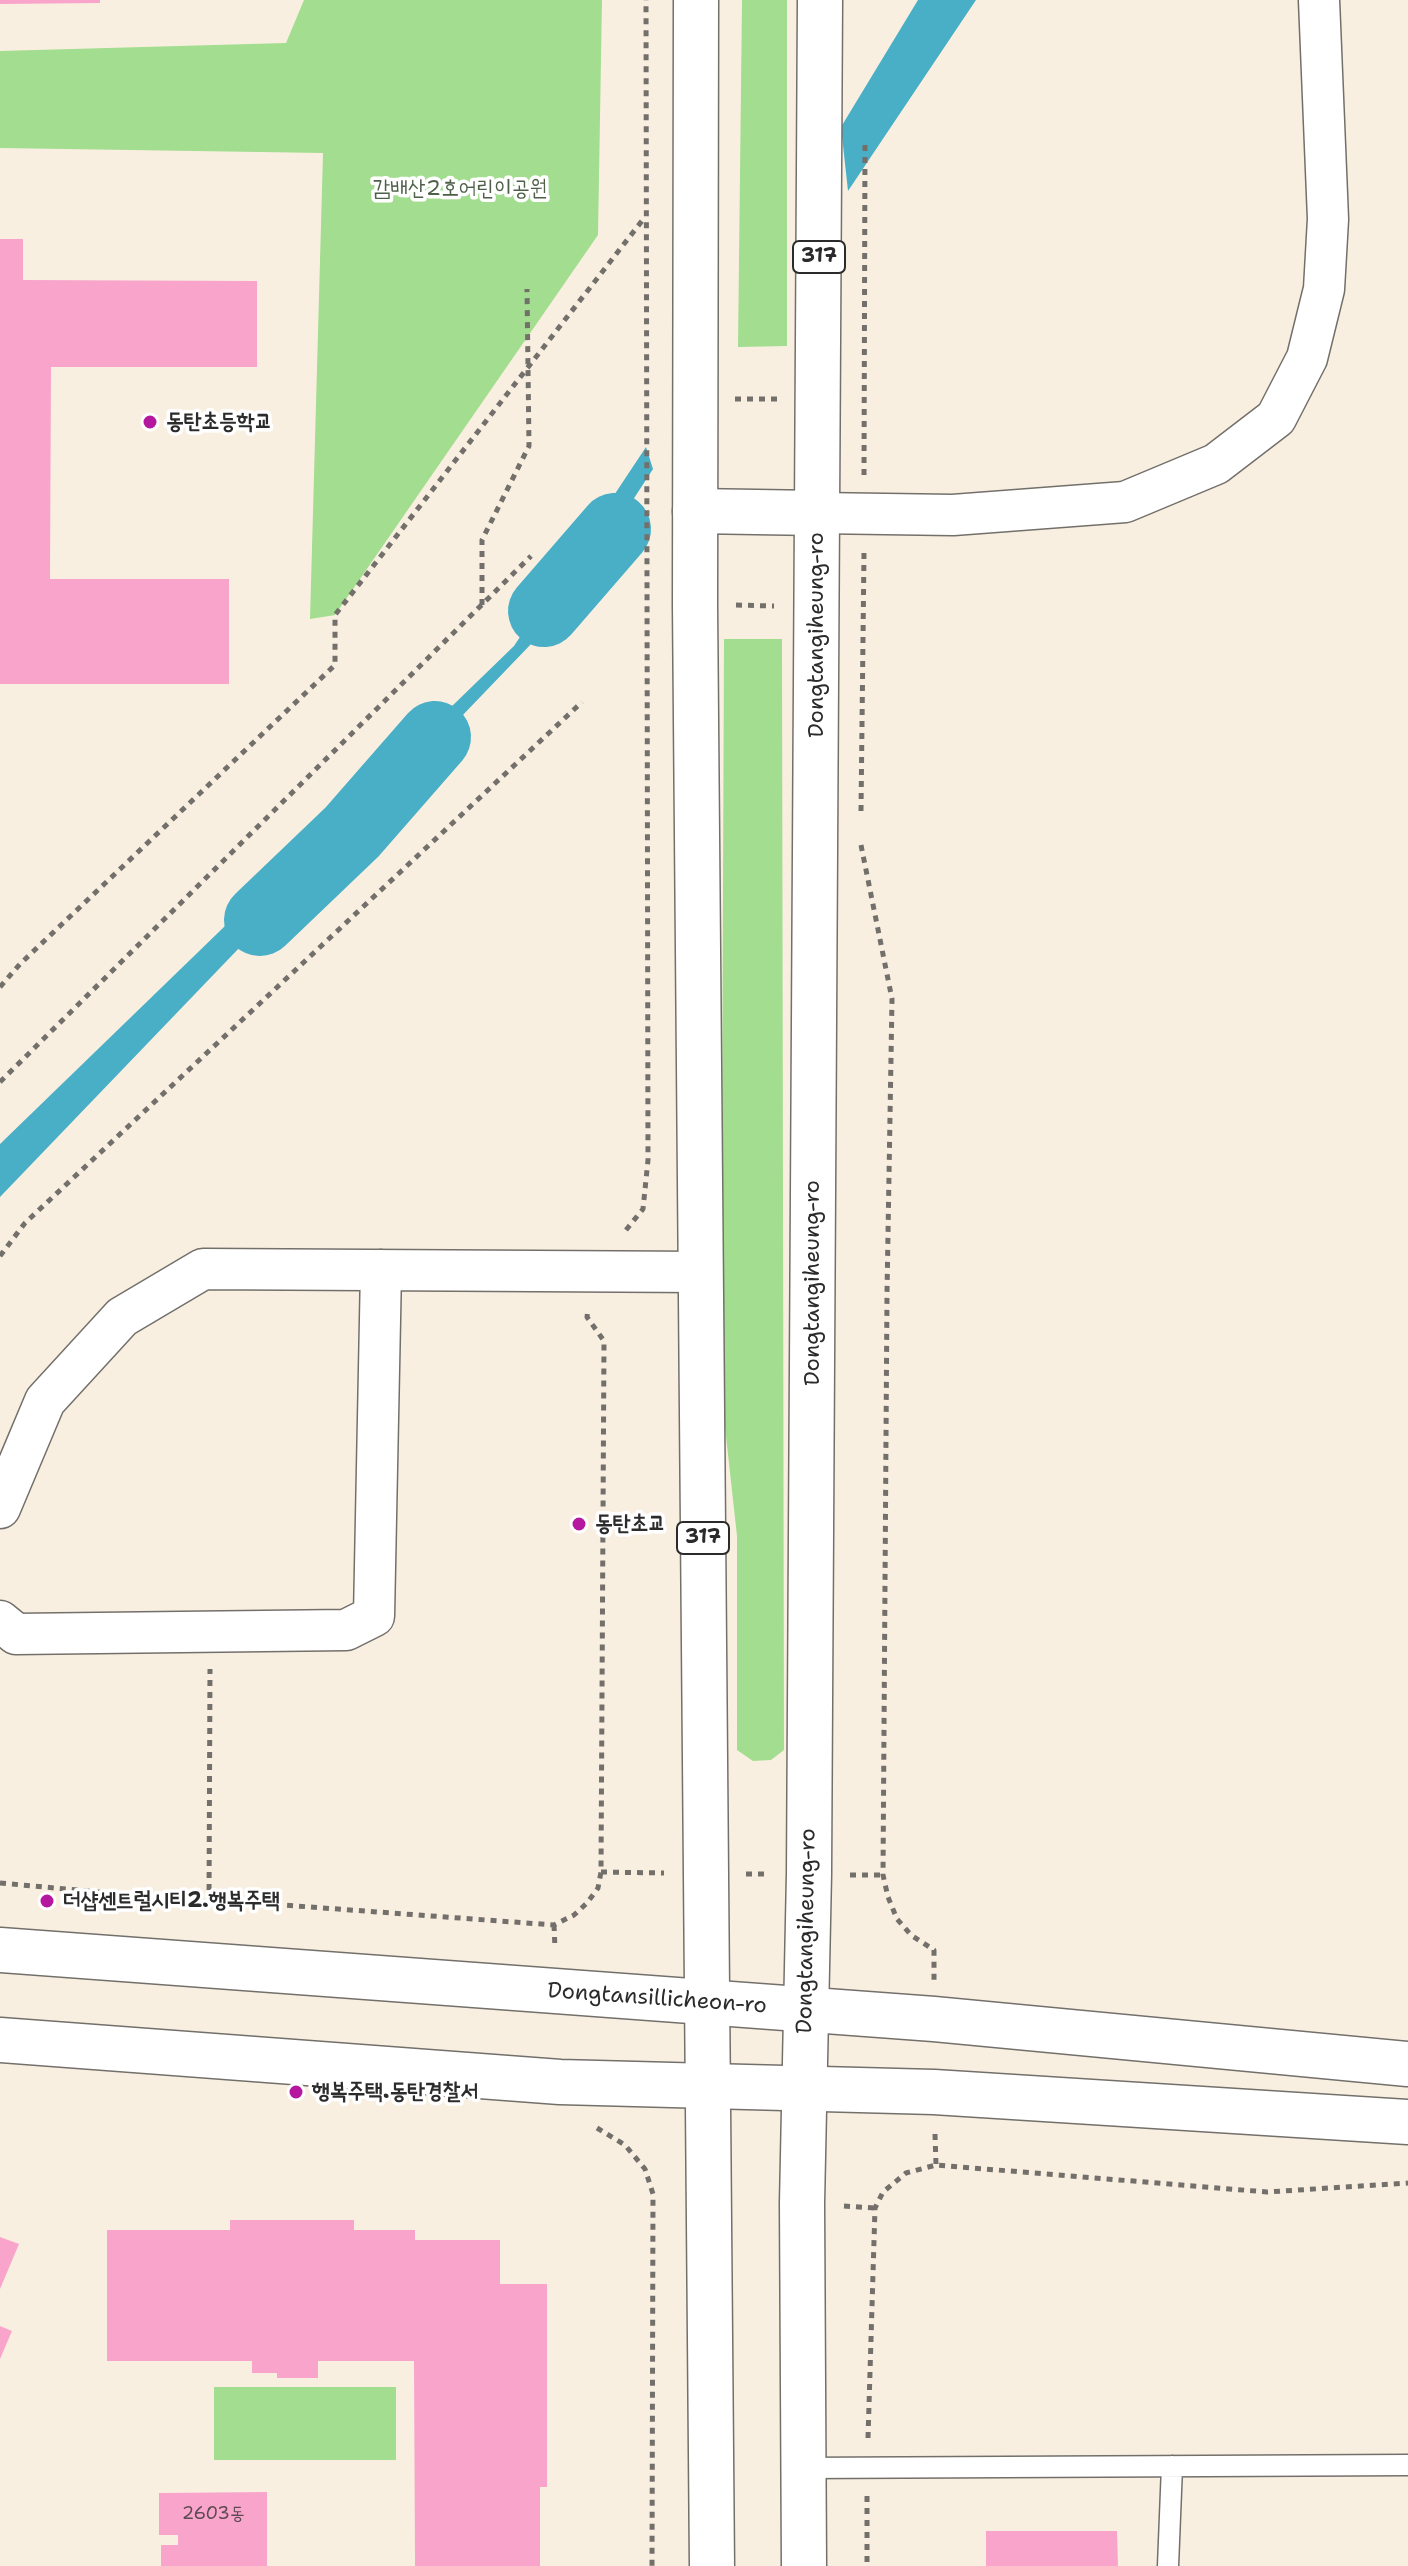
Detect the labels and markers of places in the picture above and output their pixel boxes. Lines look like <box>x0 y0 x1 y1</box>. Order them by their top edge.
place label: 동탄초등학교 <box>166 409 272 435</box>
marker: 동탄초등학교 <box>141 413 159 431</box>
place label: 동탄초교 <box>595 1511 666 1537</box>
marker: 동탄초교 <box>570 1515 588 1533</box>
place label: 더샵센트럴시티2.행복주택 <box>63 1888 280 1914</box>
marker: 더샵센트럴시티2.행복주택 <box>38 1892 56 1910</box>
place label: 행복주택.동탄경찰서 <box>312 2079 478 2105</box>
marker: 행복주택.동탄경찰서 <box>287 2083 305 2101</box>

